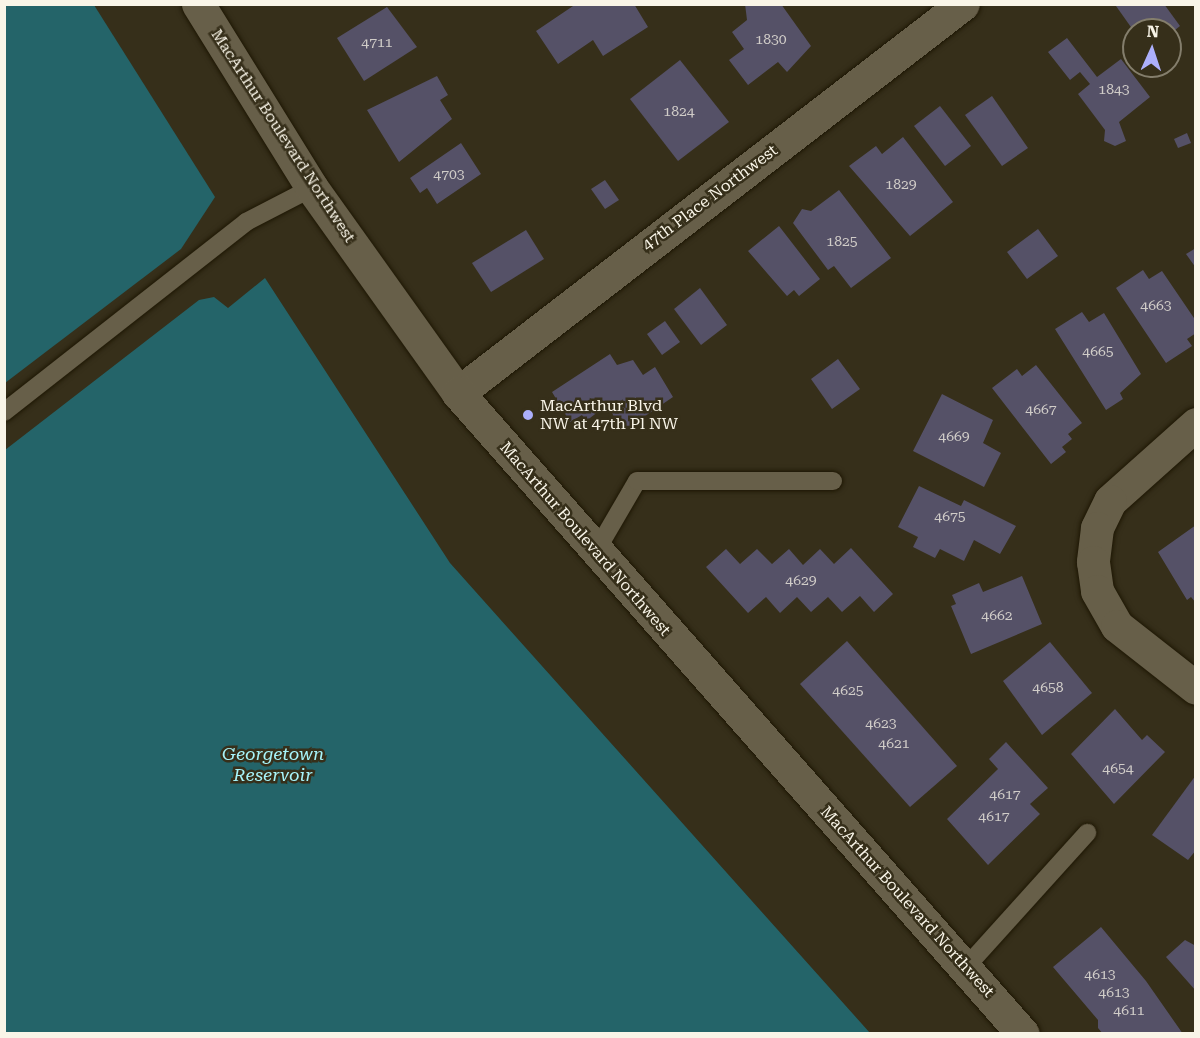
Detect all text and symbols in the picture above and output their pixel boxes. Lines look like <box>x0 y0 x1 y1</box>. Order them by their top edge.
north arrow <box>1122 18 1182 78</box>
text: N <box>1146 22 1160 41</box>
street label: MacArthur Boulevard Northwest <box>207 26 359 246</box>
house number: 1830 <box>755 31 787 47</box>
house number: 4711 <box>361 34 393 50</box>
house number: 1843 <box>1098 81 1130 97</box>
house number: 1824 <box>663 103 695 119</box>
street label: 47th Place Northwest <box>639 141 781 255</box>
house number: 4703 <box>433 166 465 182</box>
house number: 1829 <box>885 176 917 192</box>
house number: 1825 <box>826 233 858 249</box>
house number: 4663 <box>1140 297 1172 313</box>
house number: 4665 <box>1082 343 1114 359</box>
place label: MacArthur Blvd NW at 47th Pl NW <box>540 396 678 434</box>
house number: 4667 <box>1025 401 1057 417</box>
marker: MacArthur Blvd NW at 47th Pl NW <box>521 408 535 422</box>
house number: 4669 <box>938 428 970 444</box>
street label: MacArthur Boulevard Northwest <box>496 438 674 640</box>
house number: 4675 <box>934 508 966 524</box>
house number: 4629 <box>785 572 817 588</box>
house number: 4662 <box>981 607 1013 623</box>
house number: 4658 <box>1032 679 1064 695</box>
house number: 4625 <box>832 682 864 698</box>
house number: 4623 <box>865 715 897 731</box>
house number: 4621 <box>878 735 910 751</box>
water label: Georgetown Reservoir <box>222 744 324 786</box>
house number: 4654 <box>1102 760 1134 776</box>
house number: 4617 <box>989 786 1021 802</box>
street label: MacArthur Boulevard Northwest <box>816 803 998 1001</box>
house number: 4617 <box>978 808 1010 824</box>
house number: 4613 <box>1084 966 1116 982</box>
house number: 4613 <box>1098 984 1130 1000</box>
house number: 4611 <box>1113 1002 1145 1018</box>

